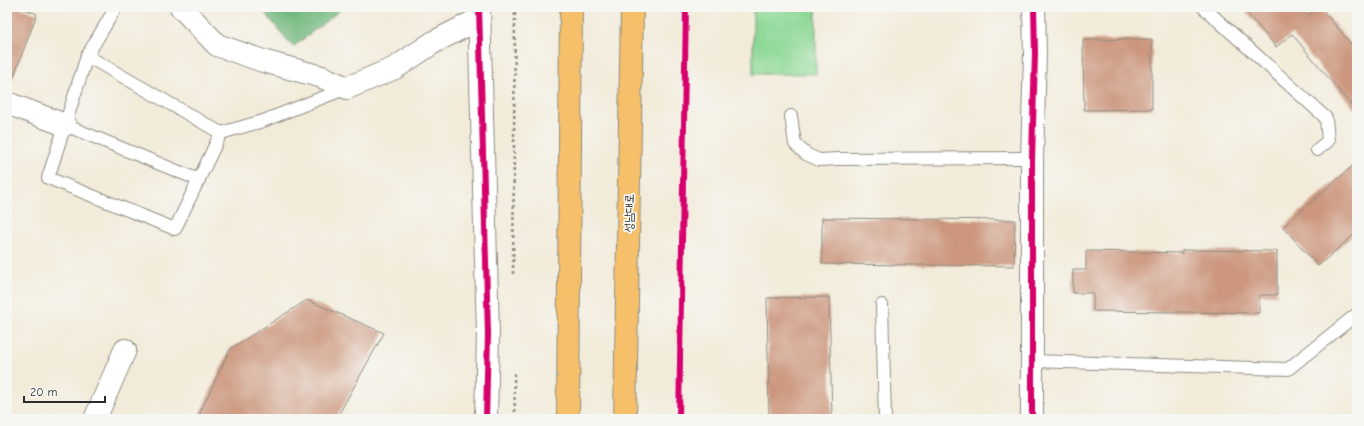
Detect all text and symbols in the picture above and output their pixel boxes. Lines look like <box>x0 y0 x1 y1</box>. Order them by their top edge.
street label: 성남대로 <box>622 194 636 232</box>
scale bar <box>24 378 105 404</box>
text: 20 m <box>30 385 58 399</box>

